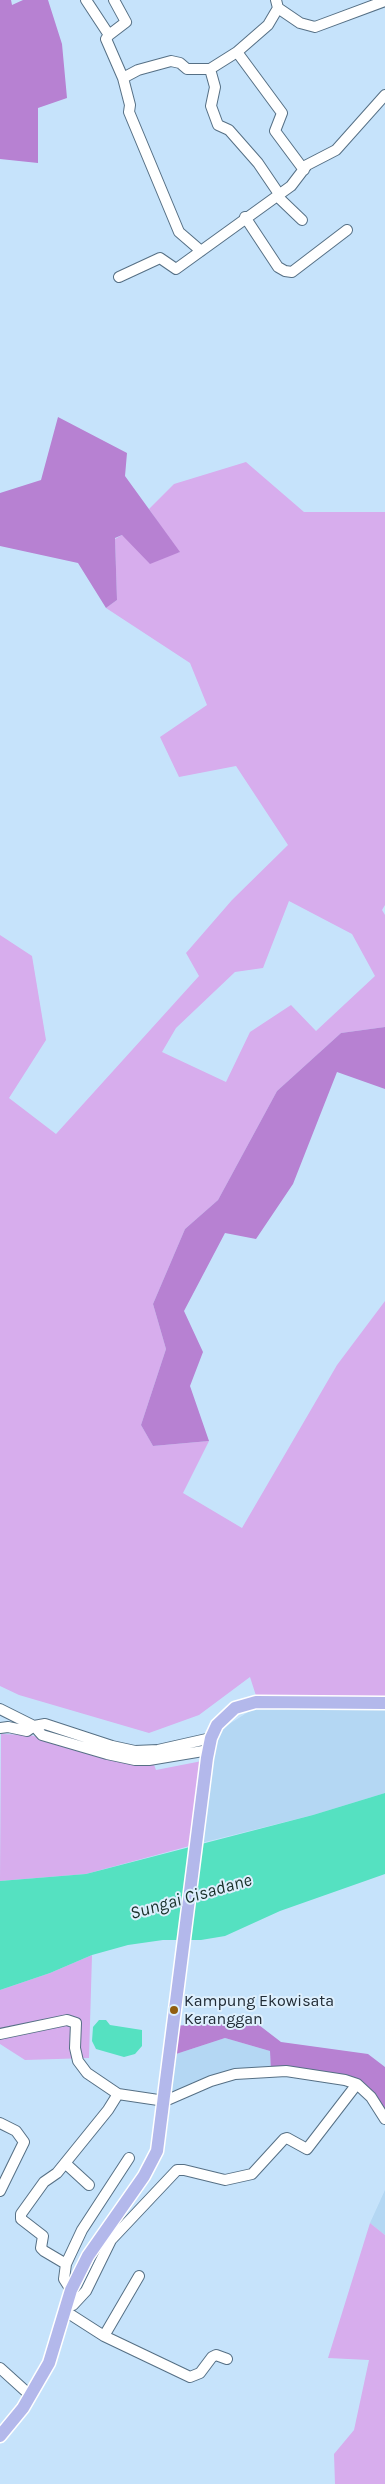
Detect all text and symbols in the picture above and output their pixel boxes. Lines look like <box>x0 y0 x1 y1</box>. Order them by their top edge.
water label: Sungai Cisadane <box>128 1869 254 1925</box>
place label: Kampung Ekowisata Keranggan <box>184 1991 334 2029</box>
marker: Kampung Ekowisata Keranggan <box>168 2004 180 2016</box>

